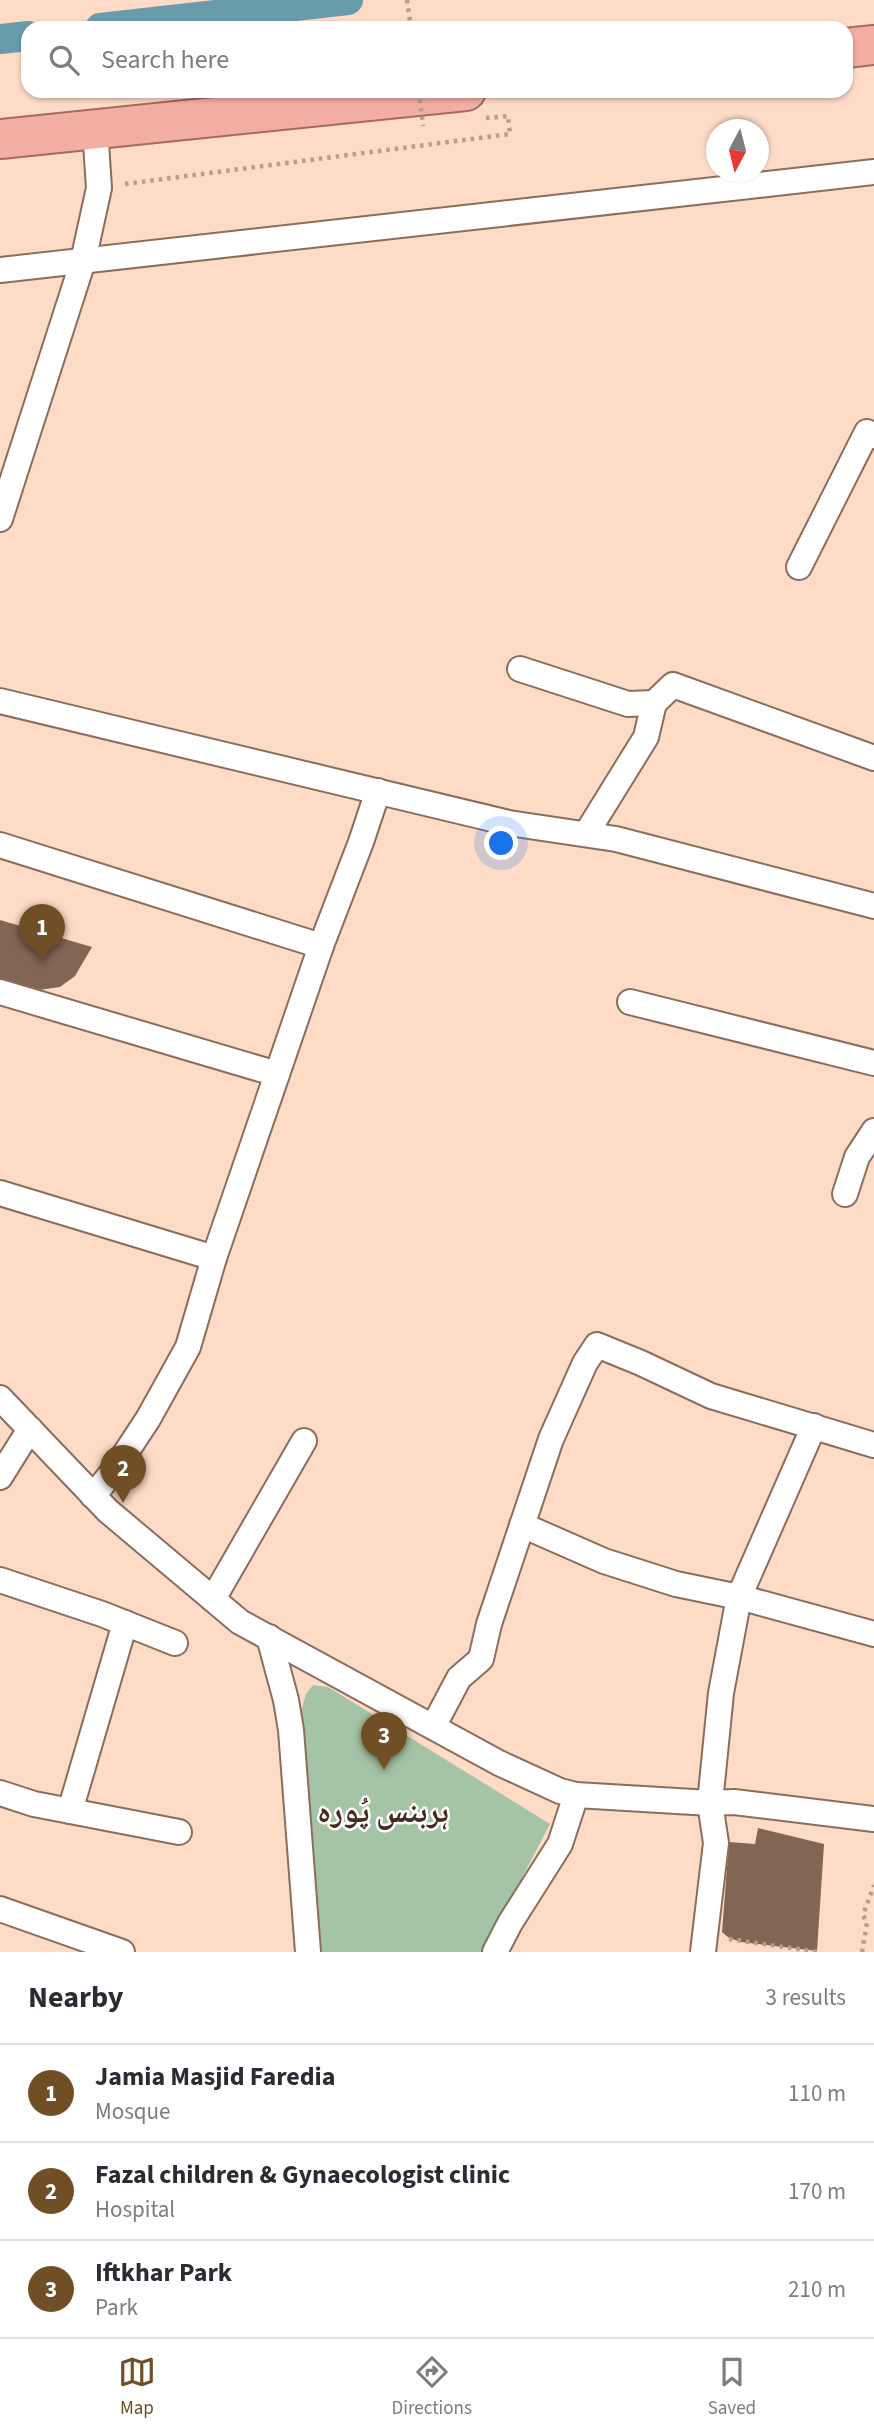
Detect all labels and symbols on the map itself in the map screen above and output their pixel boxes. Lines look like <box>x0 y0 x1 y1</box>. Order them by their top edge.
north arrow <box>706 119 769 182</box>
your location <box>484 826 518 860</box>
pin: 1 <box>19 904 65 962</box>
pin: 2 <box>100 1445 146 1503</box>
pin: 3 <box>361 1712 407 1770</box>
district label: ہربنس پُورہ <box>317 1789 449 1835</box>

